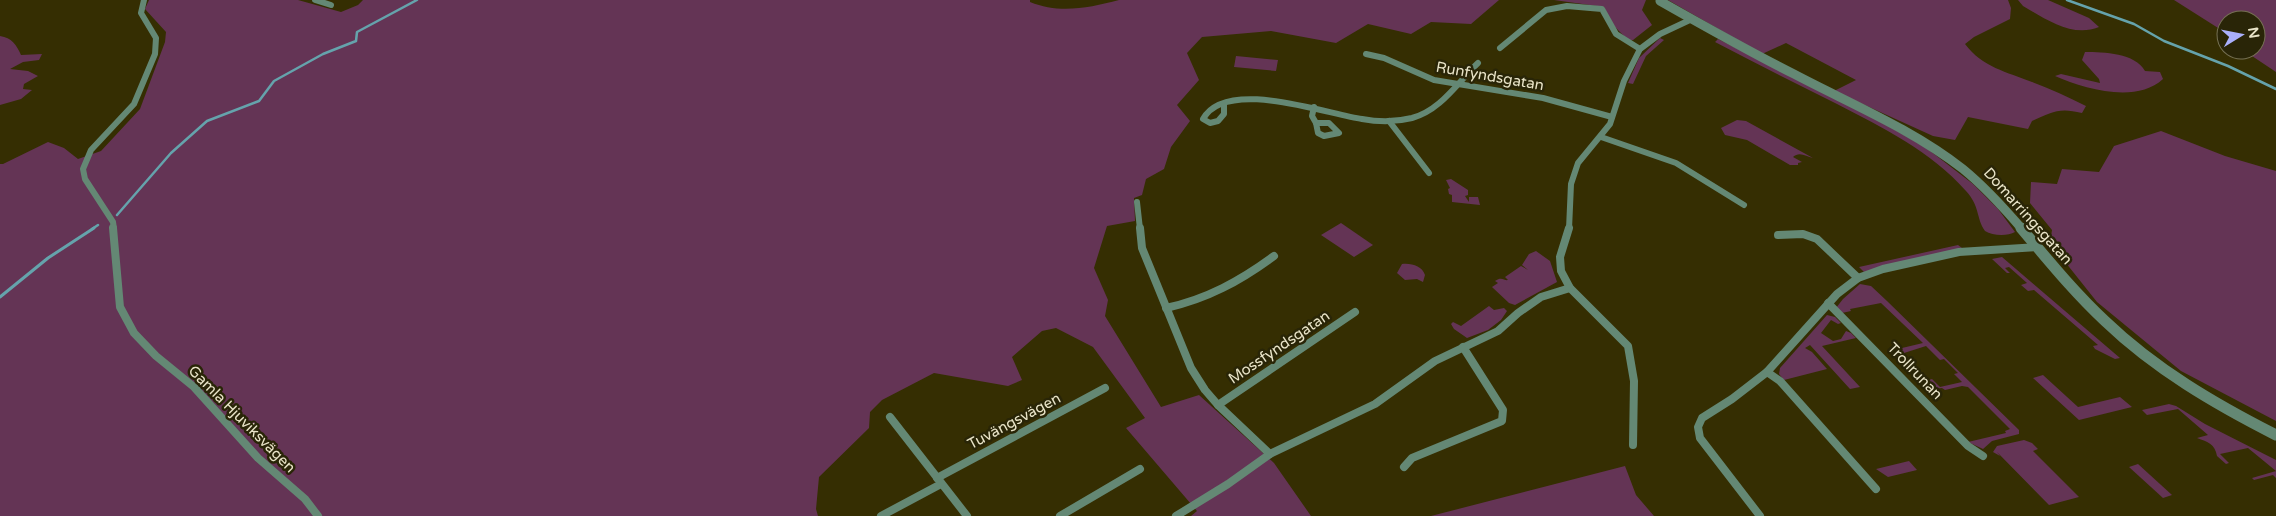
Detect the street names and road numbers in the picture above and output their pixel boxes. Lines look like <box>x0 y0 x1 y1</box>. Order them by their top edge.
street label: Runfyndsgatan <box>1435 58 1545 94</box>
street label: Domarringsgatan <box>1980 164 2076 268</box>
street label: Mossfyndsgatan <box>1225 306 1333 388</box>
street label: Trollrunan <box>1884 339 1946 403</box>
street label: Gamla Hjuviksvägen <box>185 362 299 476</box>
street label: Tuvängsvägen <box>964 389 1064 453</box>

